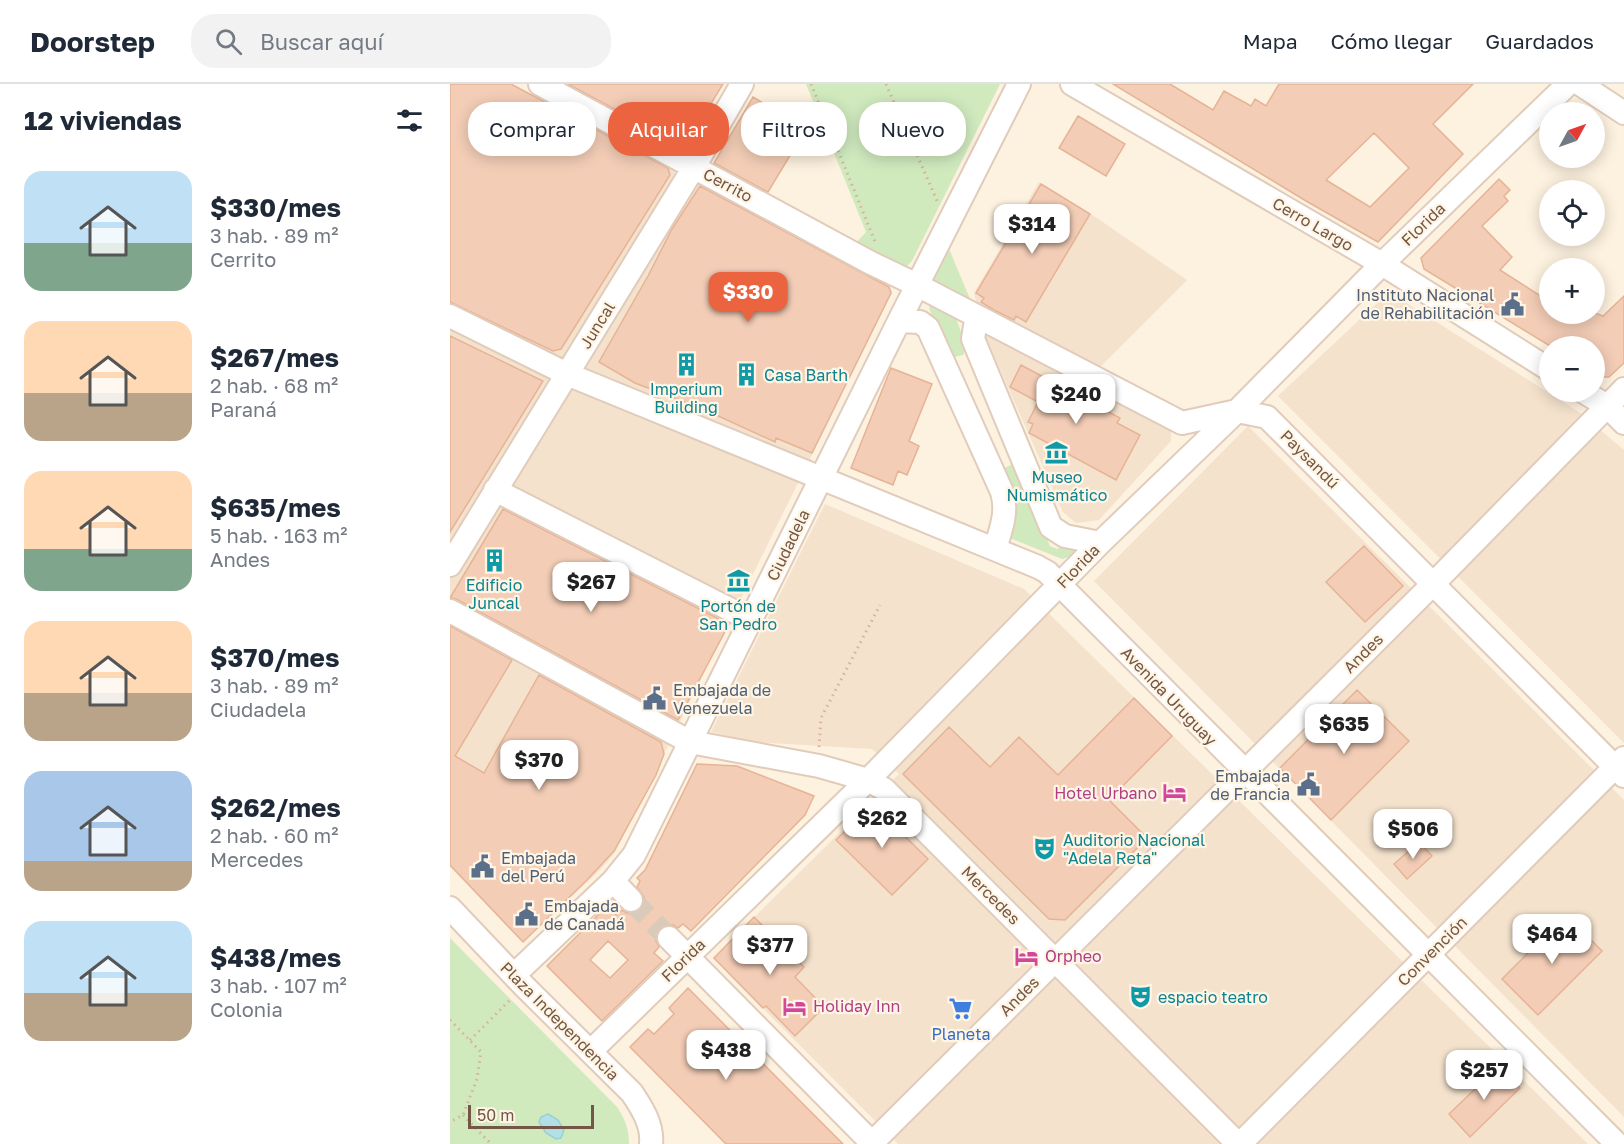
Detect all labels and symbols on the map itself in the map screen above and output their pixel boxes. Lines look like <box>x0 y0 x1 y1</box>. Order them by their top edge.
north arrow <box>1539 102 1605 168</box>
street label: Cerrito <box>700 164 756 206</box>
street label: Cerro Largo <box>1269 193 1357 255</box>
street label: Florida <box>1397 198 1449 250</box>
pin: $314 <box>996 204 1068 255</box>
pin: $330 <box>712 272 784 323</box>
place label: Instituto Nacional de Rehabilitación <box>1356 285 1494 323</box>
public building icon: Instituto Nacional de Rehabilitación <box>1499 291 1525 317</box>
street label: Juncal <box>575 298 619 352</box>
building icon: Imperium Building <box>673 351 699 377</box>
building icon: Casa Barth <box>733 362 759 388</box>
place label: Casa Barth <box>764 365 848 385</box>
pin: $240 <box>1040 374 1112 425</box>
place label: Imperium Building <box>650 379 722 417</box>
street label: Paysandú <box>1276 425 1344 493</box>
museum icon: Museo Numismático <box>1044 439 1070 465</box>
place label: Museo Numismático <box>1007 467 1107 505</box>
street label: Ciudadela <box>762 506 814 584</box>
street label: Florida <box>1052 540 1104 592</box>
building icon: Edificio Juncal <box>481 547 507 573</box>
pin: $267 <box>555 562 627 613</box>
museum icon: Portón de San Pedro <box>725 568 751 594</box>
place label: Edificio Juncal <box>466 575 522 613</box>
place label: Portón de San Pedro <box>699 596 777 634</box>
street label: Andes <box>1339 629 1387 677</box>
street label: Avenida Uruguay <box>1117 642 1221 750</box>
place label: Embajada de Venezuela <box>673 680 771 718</box>
public building icon: Embajada de Venezuela <box>642 686 668 712</box>
pin: $635 <box>1308 704 1380 755</box>
pin: $370 <box>503 740 575 791</box>
place label: Embajada de Francia <box>1210 766 1290 804</box>
public building icon: Embajada de Francia <box>1295 772 1321 798</box>
hotel icon: Hotel Urbano <box>1162 780 1188 806</box>
place label: Hotel Urbano <box>1054 783 1157 803</box>
pin: $262 <box>846 798 918 849</box>
pin: $506 <box>1377 809 1449 860</box>
place label: Auditorio Nacional "Adela Reta" <box>1063 830 1205 868</box>
theatre icon: Auditorio Nacional "Adela Reta" <box>1032 836 1058 862</box>
place label: Embajada del Perú <box>501 848 576 886</box>
public building icon: Embajada del Perú <box>470 854 496 880</box>
street label: Mercedes <box>958 862 1024 928</box>
place label: Embajada de Canadá <box>544 896 625 934</box>
public building icon: Embajada de Canadá <box>513 902 539 928</box>
street label: Convención <box>1393 912 1471 990</box>
pin: $464 <box>1516 914 1588 965</box>
pin: $377 <box>734 925 806 976</box>
street label: Florida <box>657 934 709 986</box>
hotel icon: Orpheo <box>1014 943 1040 969</box>
place label: Orpheo <box>1045 946 1102 966</box>
street label: Plaza Independencia <box>496 957 624 1085</box>
street label: Andes <box>995 972 1043 1020</box>
theatre icon: espacio teatro <box>1127 984 1153 1010</box>
place label: espacio teatro <box>1158 987 1268 1007</box>
hotel icon: Holiday Inn <box>782 993 808 1019</box>
place label: Holiday Inn <box>813 996 900 1016</box>
supermarket icon: Planeta <box>948 996 974 1022</box>
place label: Planeta <box>931 1024 991 1044</box>
pin: $438 <box>690 1030 762 1081</box>
pin: $257 <box>1448 1050 1520 1101</box>
scale bar <box>468 1102 594 1130</box>

